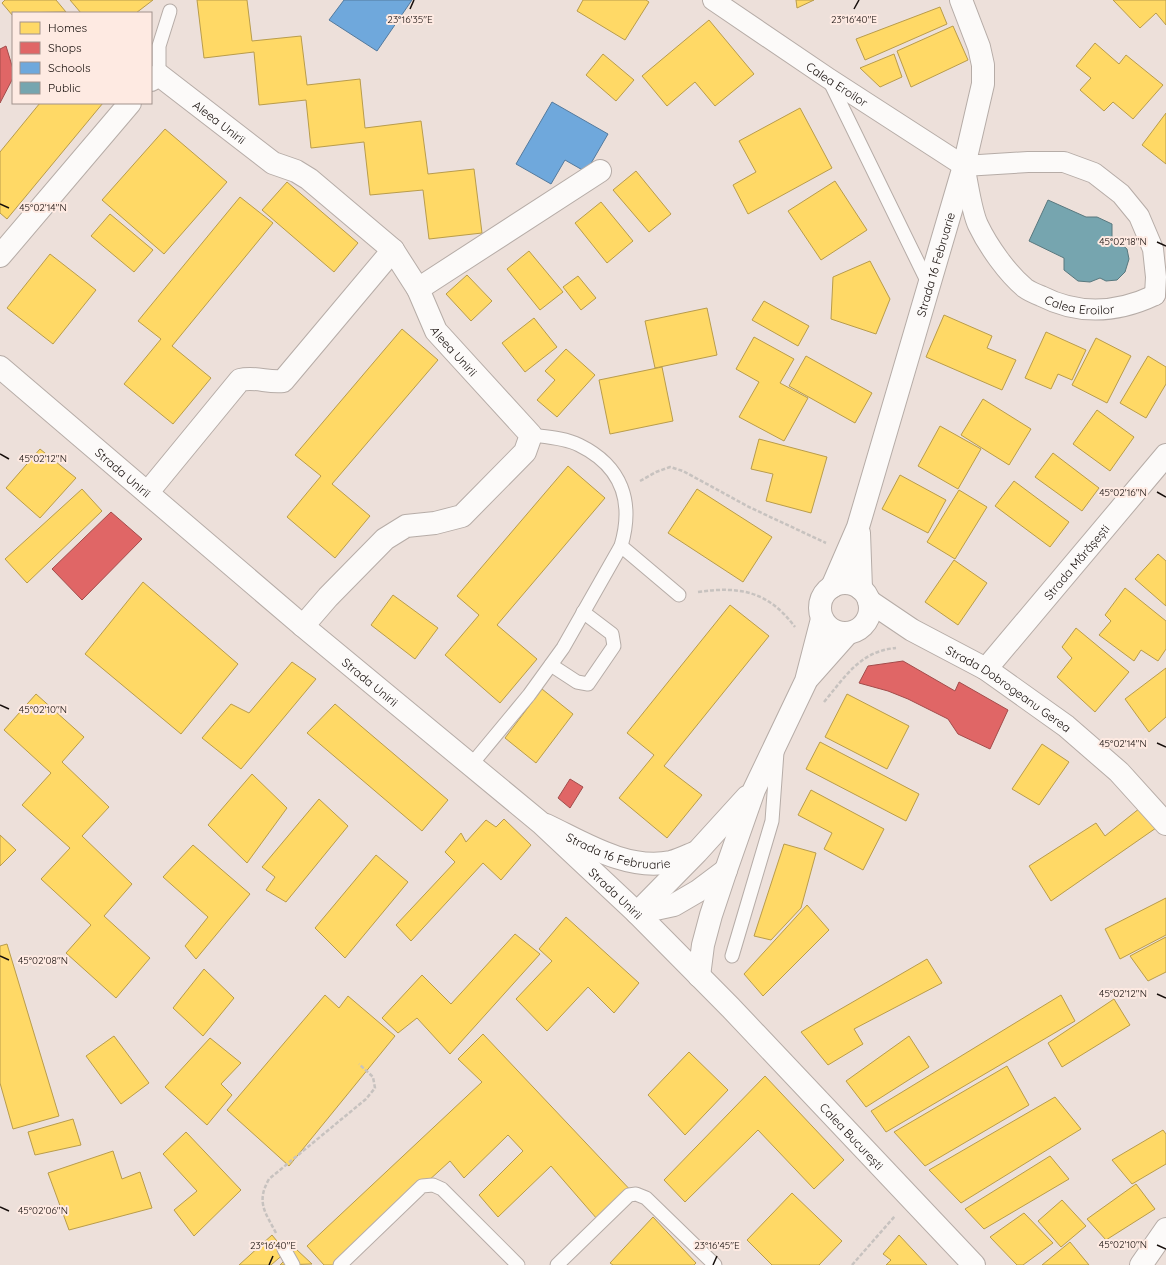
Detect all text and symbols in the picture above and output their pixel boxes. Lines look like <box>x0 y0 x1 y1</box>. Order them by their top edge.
legend <box>12 12 152 104</box>
text: 23°16'35"E <box>387 13 433 26</box>
text: 23°16'40"E <box>831 13 877 26</box>
text: Homes <box>48 20 88 35</box>
text: Shops <box>48 40 82 55</box>
street label: Calea Eroilor <box>804 58 871 110</box>
text: Schools <box>48 60 91 75</box>
text: Public <box>48 80 81 95</box>
street label: Aleea Unirii <box>190 97 249 147</box>
text: 45°02'14"N <box>19 201 67 214</box>
street label: Strada 16 Februarie <box>913 210 958 318</box>
text: 45°02'18"N <box>1099 235 1147 248</box>
street label: Calea Eroilor <box>1042 291 1116 317</box>
street label: Aleea Unirii <box>427 324 481 379</box>
street label: Strada Unirii <box>92 444 154 500</box>
text: 45°02'12"N <box>19 452 67 465</box>
text: 45°02'16"N <box>1099 486 1147 499</box>
street label: Strada Mărășești <box>1040 521 1112 603</box>
street label: Strada Dobrogeanu Gerea <box>943 642 1075 735</box>
street label: Strada Unirii <box>339 654 401 709</box>
text: 45°02'10"N <box>19 703 67 716</box>
text: 45°02'14"N <box>1099 737 1147 750</box>
street label: Strada 16 Februarie <box>564 829 671 871</box>
street label: Strada Unirii <box>586 864 646 922</box>
text: 45°02'08"N <box>18 954 68 967</box>
text: 45°02'12"N <box>1099 987 1147 1000</box>
street label: Calea București <box>817 1100 887 1173</box>
text: 45°02'06"N <box>18 1204 68 1217</box>
text: 45°02'10"N <box>1099 1238 1147 1251</box>
text: 23°16'40"E <box>250 1239 296 1252</box>
text: 23°16'45"E <box>694 1239 740 1252</box>

